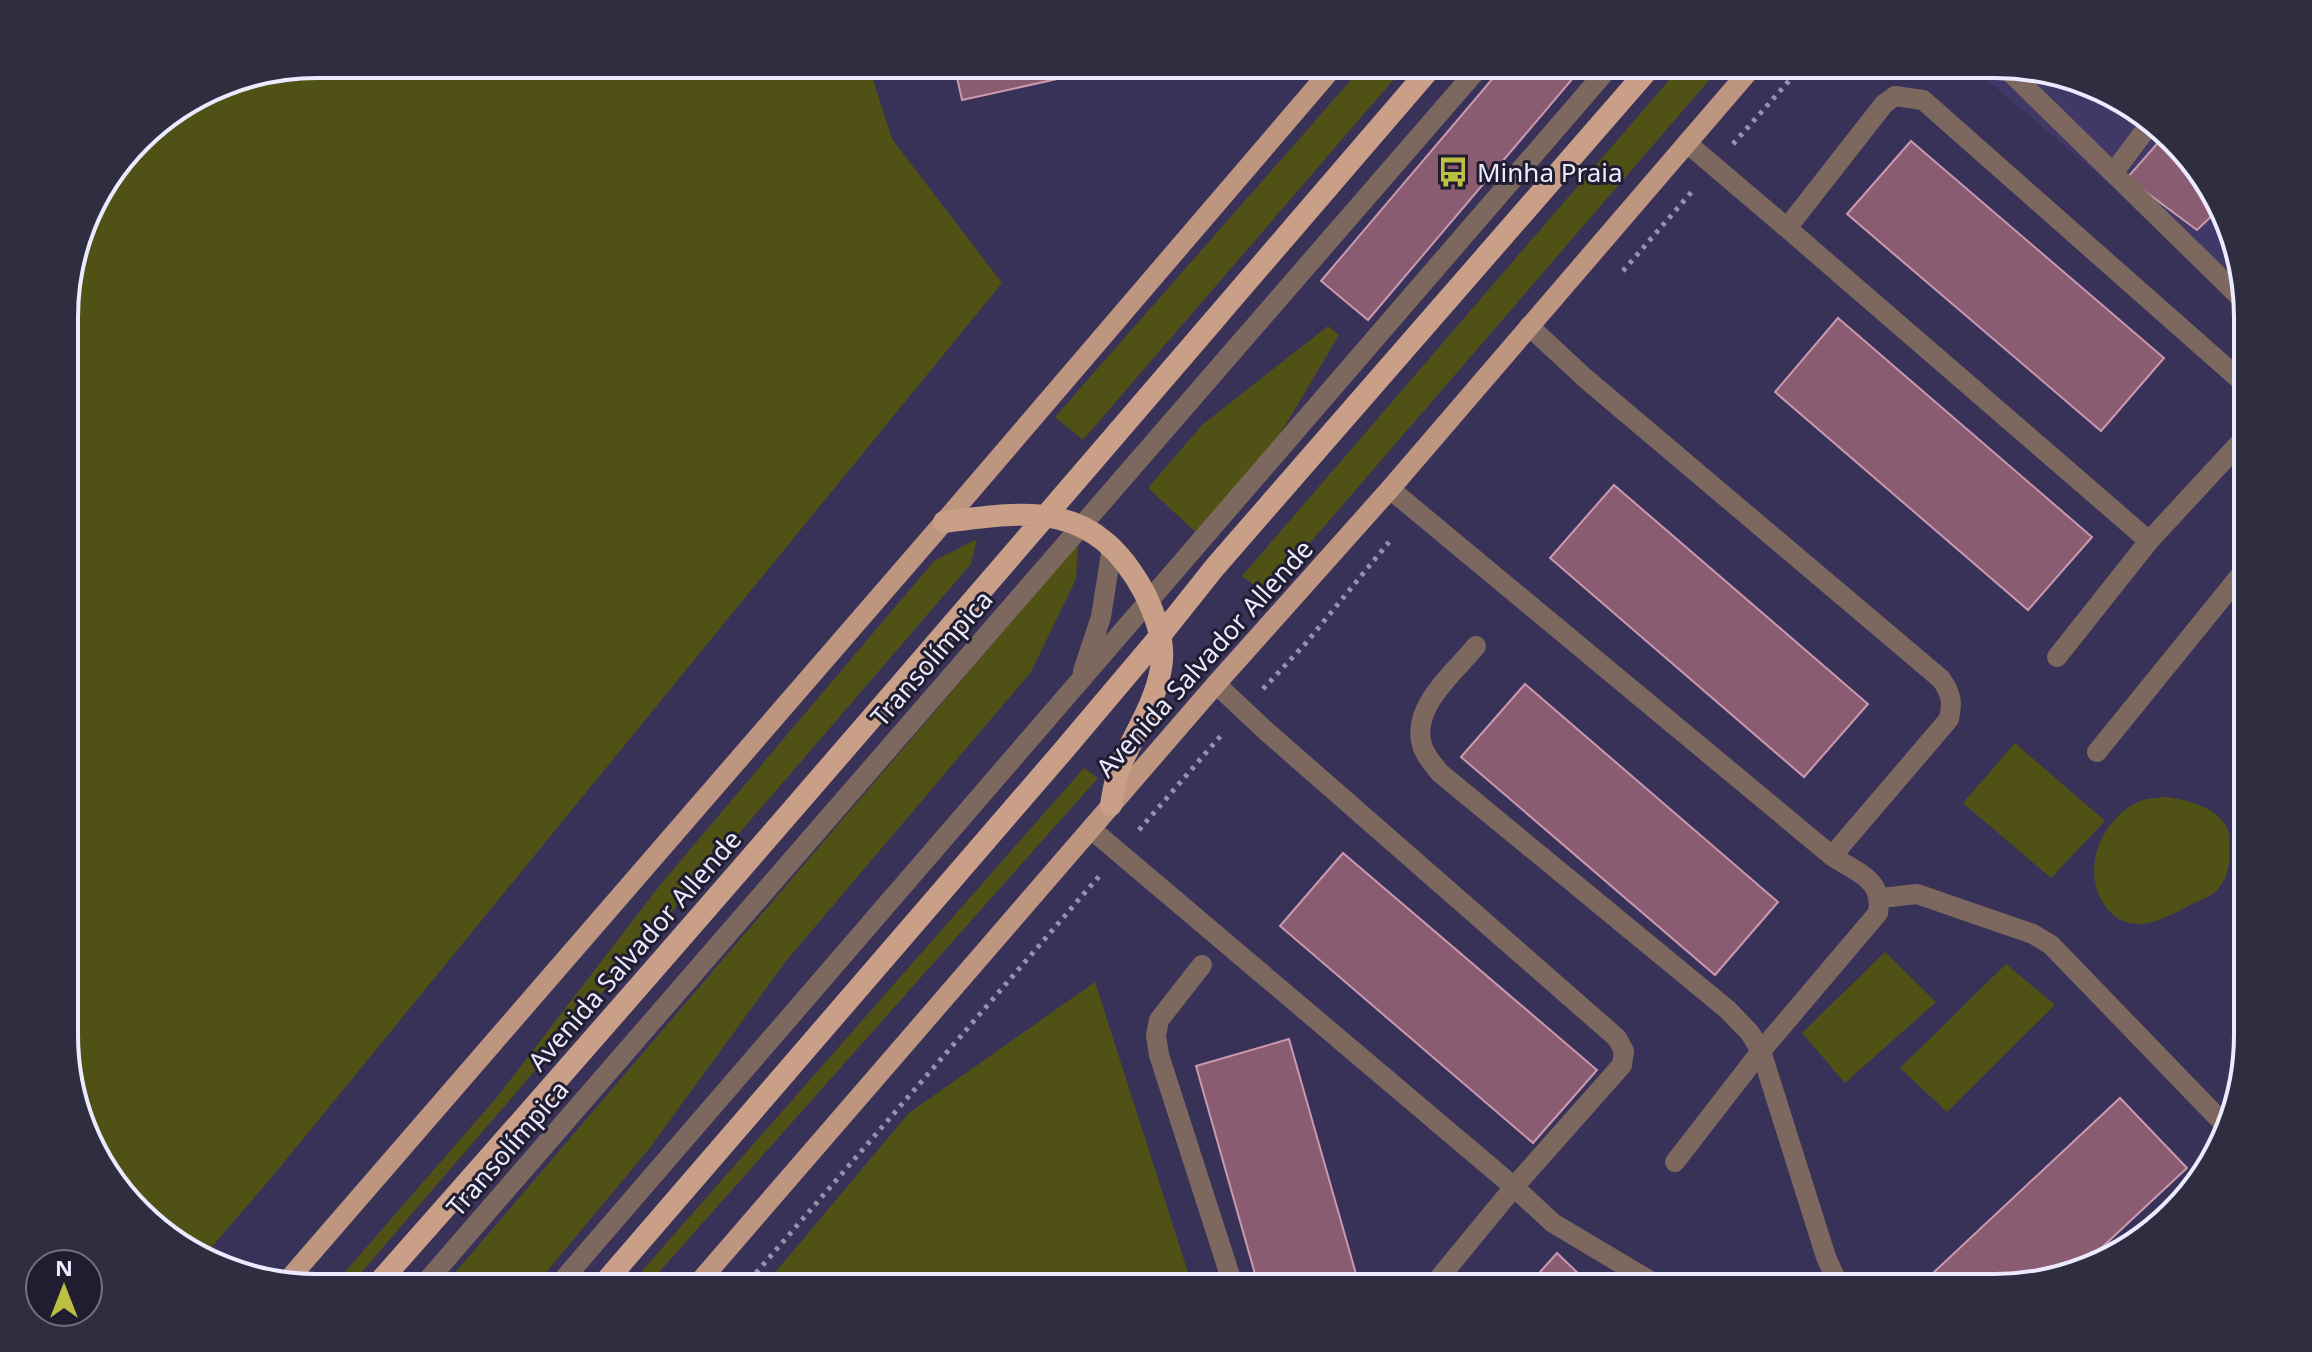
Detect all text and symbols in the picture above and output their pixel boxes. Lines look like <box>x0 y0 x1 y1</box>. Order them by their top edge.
place label: Minha Praia <box>1477 154 1623 190</box>
bus stop icon: Minha Praia <box>1436 155 1470 189</box>
street label: Avenida Salvador Allende <box>1087 531 1321 785</box>
street label: Transolímpica <box>862 582 1000 734</box>
street label: Avenida Salvador Allende <box>519 822 749 1078</box>
street label: Transolímpica <box>438 1072 576 1224</box>
north arrow <box>24 1248 104 1328</box>
text: N <box>55 1252 73 1282</box>

